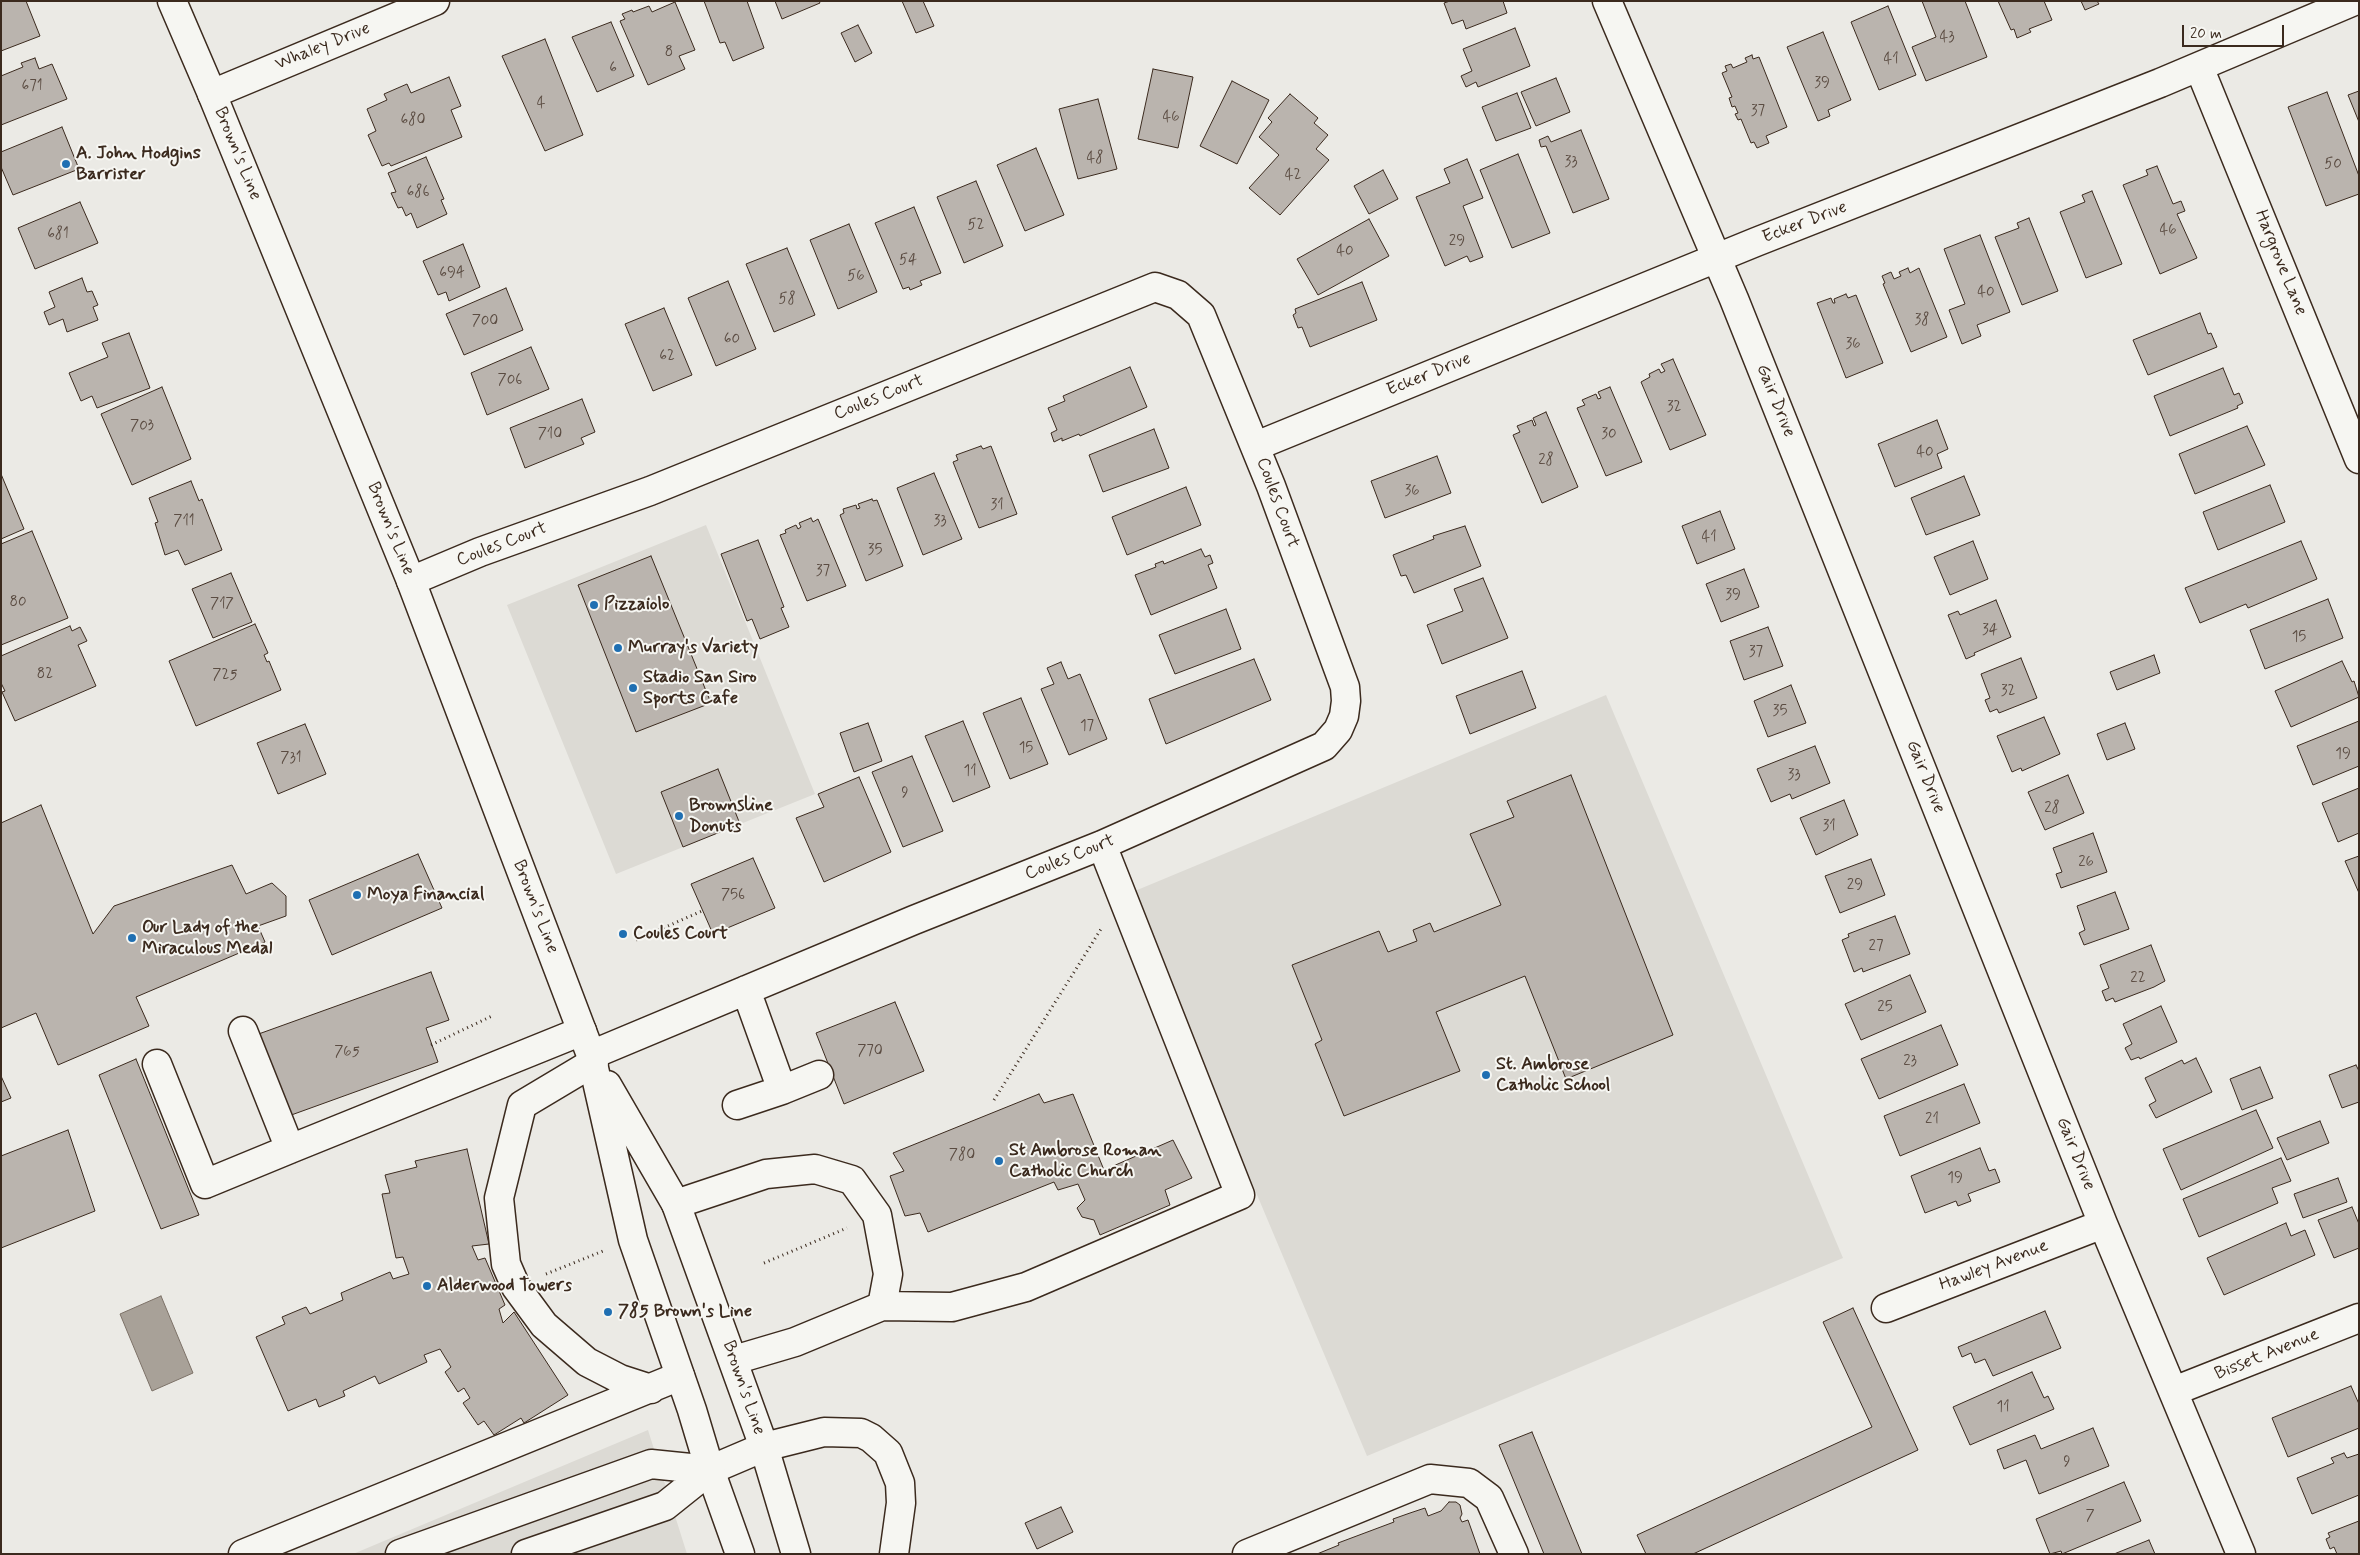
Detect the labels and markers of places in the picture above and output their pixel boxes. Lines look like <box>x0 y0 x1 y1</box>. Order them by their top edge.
place label: A. John Hodgins Barrister <box>76 143 201 186</box>
marker: A. John Hodgins Barrister <box>60 158 72 170</box>
place label: Pizzaiolo <box>604 594 669 616</box>
marker: Pizzaiolo <box>588 599 600 611</box>
place label: Murray's Variety <box>628 637 758 659</box>
marker: Murray's Variety <box>612 642 624 654</box>
place label: Stadio San Siro Sports Cafe <box>643 667 757 710</box>
marker: Stadio San Siro Sports Cafe <box>627 682 639 694</box>
place label: Brownsline Donuts <box>689 795 773 838</box>
marker: Brownsline Donuts <box>673 810 685 822</box>
place label: Moya Financial <box>367 884 485 906</box>
marker: Moya Financial <box>351 889 363 901</box>
place label: Our Lady of the Miraculous Medal <box>142 917 272 960</box>
place label: Coules Court <box>633 923 728 945</box>
marker: Coules Court <box>617 928 629 940</box>
marker: Our Lady of the Miraculous Medal <box>126 932 138 944</box>
place label: St. Ambrose Catholic School <box>1496 1054 1610 1096</box>
marker: St. Ambrose Catholic School <box>1480 1069 1492 1081</box>
place label: St Ambrose Roman Catholic Church <box>1009 1140 1161 1182</box>
marker: St Ambrose Roman Catholic Church <box>993 1155 1005 1167</box>
place label: Alderwood Towers <box>437 1275 572 1297</box>
marker: Alderwood Towers <box>421 1280 433 1292</box>
place label: 785 Brown's Line <box>618 1301 752 1323</box>
marker: 785 Brown's Line <box>602 1306 614 1318</box>

